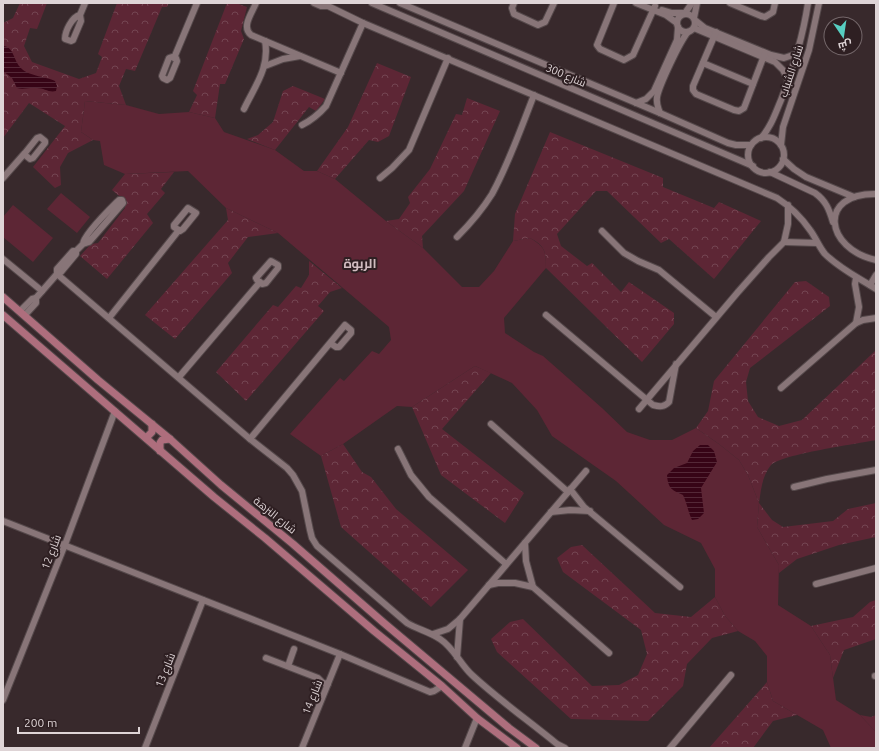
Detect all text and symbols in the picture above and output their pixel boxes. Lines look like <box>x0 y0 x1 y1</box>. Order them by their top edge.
north arrow <box>823 16 863 56</box>
text: ش <box>837 37 853 53</box>
street label: شارع الشباب <box>777 43 807 99</box>
street label: شارع 300 <box>543 61 588 91</box>
district label: الربوة <box>343 256 377 272</box>
street label: شارع النزهة <box>250 494 299 537</box>
street label: شارع 12 <box>39 533 65 572</box>
street label: شارع 13 <box>153 651 179 690</box>
street label: شارع 14 <box>300 678 326 717</box>
scale bar <box>18 709 139 735</box>
text: 200 m <box>24 716 57 729</box>

